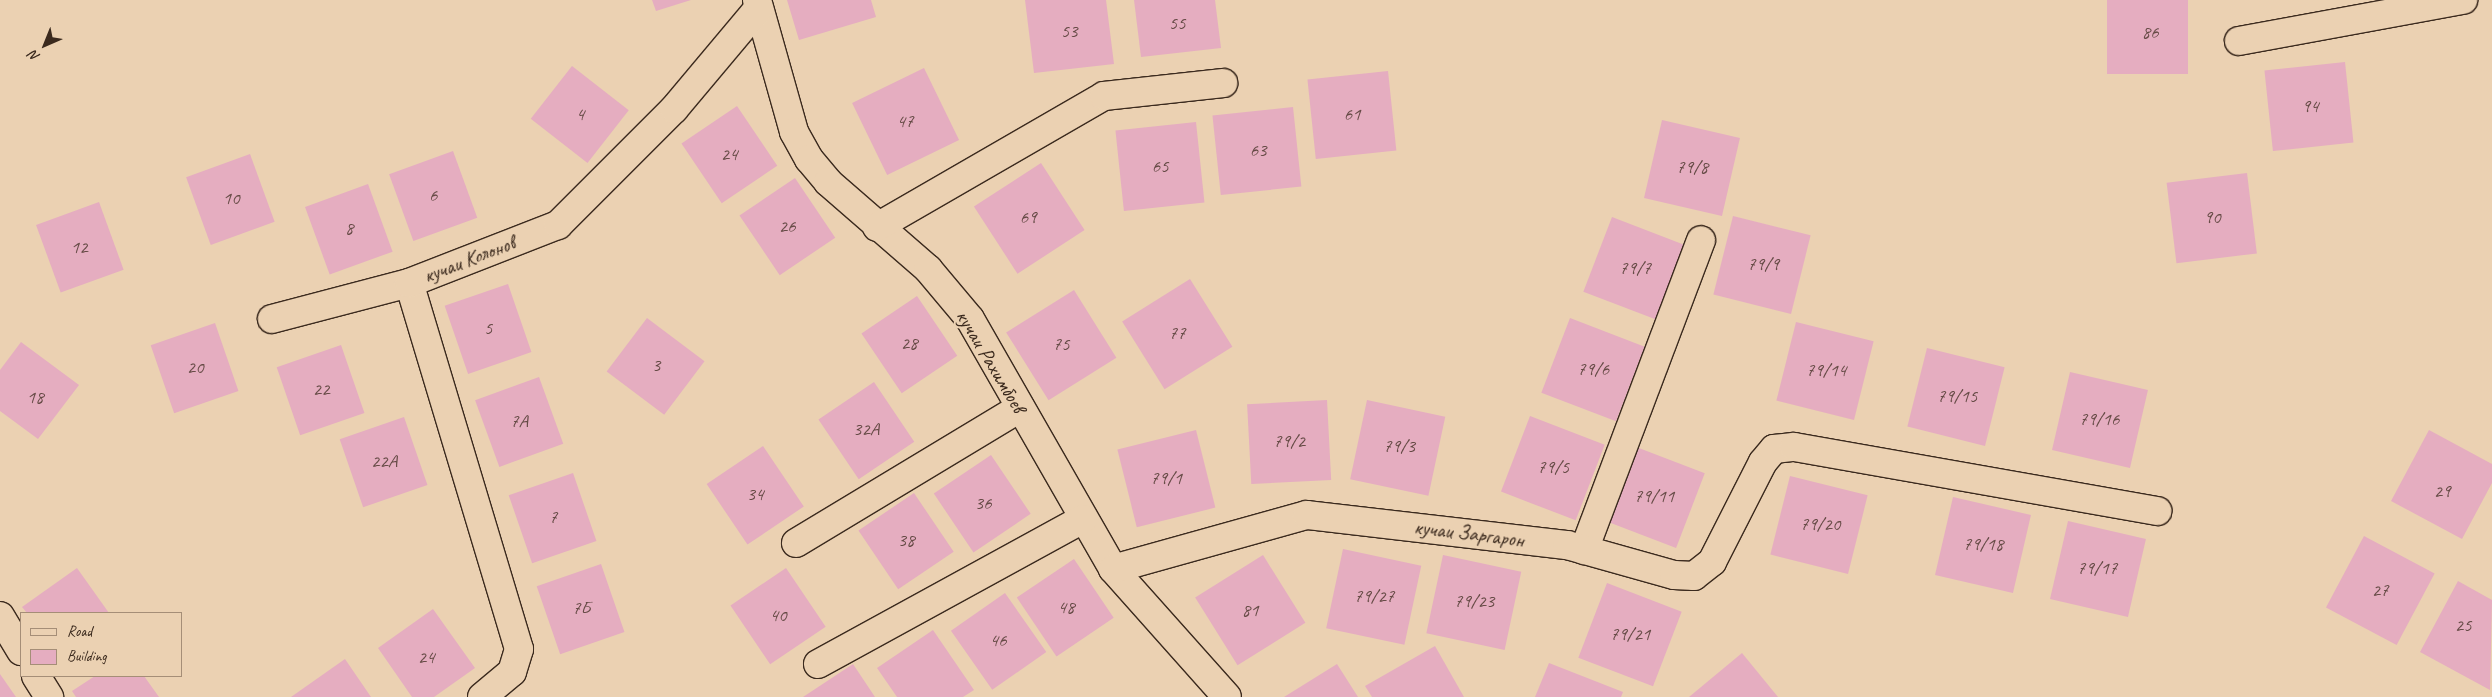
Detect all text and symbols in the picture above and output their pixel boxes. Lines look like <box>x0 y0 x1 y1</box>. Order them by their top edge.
house number: 55 <box>1168 13 1186 35</box>
north arrow <box>20 20 70 70</box>
house number: 53 <box>1060 21 1078 43</box>
house number: 86 <box>2141 22 2159 44</box>
text: N <box>25 47 43 65</box>
house number: 94 <box>2301 96 2319 118</box>
house number: 4 <box>576 104 584 126</box>
house number: 61 <box>1343 104 1361 126</box>
house number: 47 <box>896 111 914 133</box>
house number: 63 <box>1249 140 1267 162</box>
house number: 24 <box>720 144 738 166</box>
house number: 65 <box>1151 156 1169 178</box>
house number: 79/8 <box>1676 157 1708 179</box>
house number: 6 <box>429 185 437 207</box>
house number: 10 <box>222 188 240 210</box>
house number: 69 <box>1019 207 1037 229</box>
house number: 90 <box>2203 207 2221 229</box>
house number: 26 <box>778 216 796 238</box>
house number: 8 <box>345 218 353 240</box>
street label: кучаи Колонов <box>419 230 519 288</box>
house number: 12 <box>70 237 88 259</box>
house number: 79/9 <box>1747 254 1779 276</box>
house number: 79/7 <box>1619 258 1651 280</box>
street label: кучаи Рахимбоев <box>950 304 1032 418</box>
house number: 5 <box>484 318 492 340</box>
house number: 77 <box>1168 323 1186 345</box>
house number: 28 <box>900 333 918 355</box>
house number: 75 <box>1052 334 1070 356</box>
house number: 3 <box>652 355 660 377</box>
house number: 20 <box>186 357 204 379</box>
house number: 79/6 <box>1577 359 1609 381</box>
house number: 79/14 <box>1806 360 1846 382</box>
house number: 22 <box>312 379 330 401</box>
house number: 79/15 <box>1937 386 1977 408</box>
house number: 18 <box>26 387 44 409</box>
house number: 79/16 <box>2079 409 2119 431</box>
house number: 7А <box>510 411 528 433</box>
house number: 32А <box>853 419 879 441</box>
house number: 79/2 <box>1273 431 1305 453</box>
house number: 79/3 <box>1383 436 1415 458</box>
house number: 22А <box>371 451 397 473</box>
house number: 79/5 <box>1537 457 1569 479</box>
house number: 79/1 <box>1150 468 1182 490</box>
house number: 29 <box>2433 481 2451 503</box>
house number: 34 <box>746 484 764 506</box>
house number: 79/11 <box>1634 486 1674 508</box>
house number: 36 <box>974 493 992 515</box>
house number: 7 <box>549 507 557 529</box>
street label: кучаи Заргарон <box>1413 514 1525 552</box>
house number: 79/20 <box>1800 514 1840 536</box>
house number: 38 <box>897 530 915 552</box>
house number: 79/18 <box>1963 534 2003 556</box>
house number: 79/17 <box>2077 558 2117 580</box>
house number: 27 <box>2371 580 2389 602</box>
house number: 79/27 <box>1354 586 1394 608</box>
house number: 79/23 <box>1454 591 1494 613</box>
house number: 48 <box>1057 597 1075 619</box>
house number: 7Б <box>572 598 590 620</box>
house number: 81 <box>1241 600 1259 622</box>
house number: 40 <box>769 605 787 627</box>
legend <box>20 612 182 677</box>
house number: 25 <box>2454 615 2472 637</box>
text: Road <box>67 622 92 641</box>
house number: 79/21 <box>1610 624 1650 646</box>
house number: 46 <box>989 630 1007 652</box>
text: Building <box>67 647 106 666</box>
house number: 24 <box>417 647 435 669</box>

